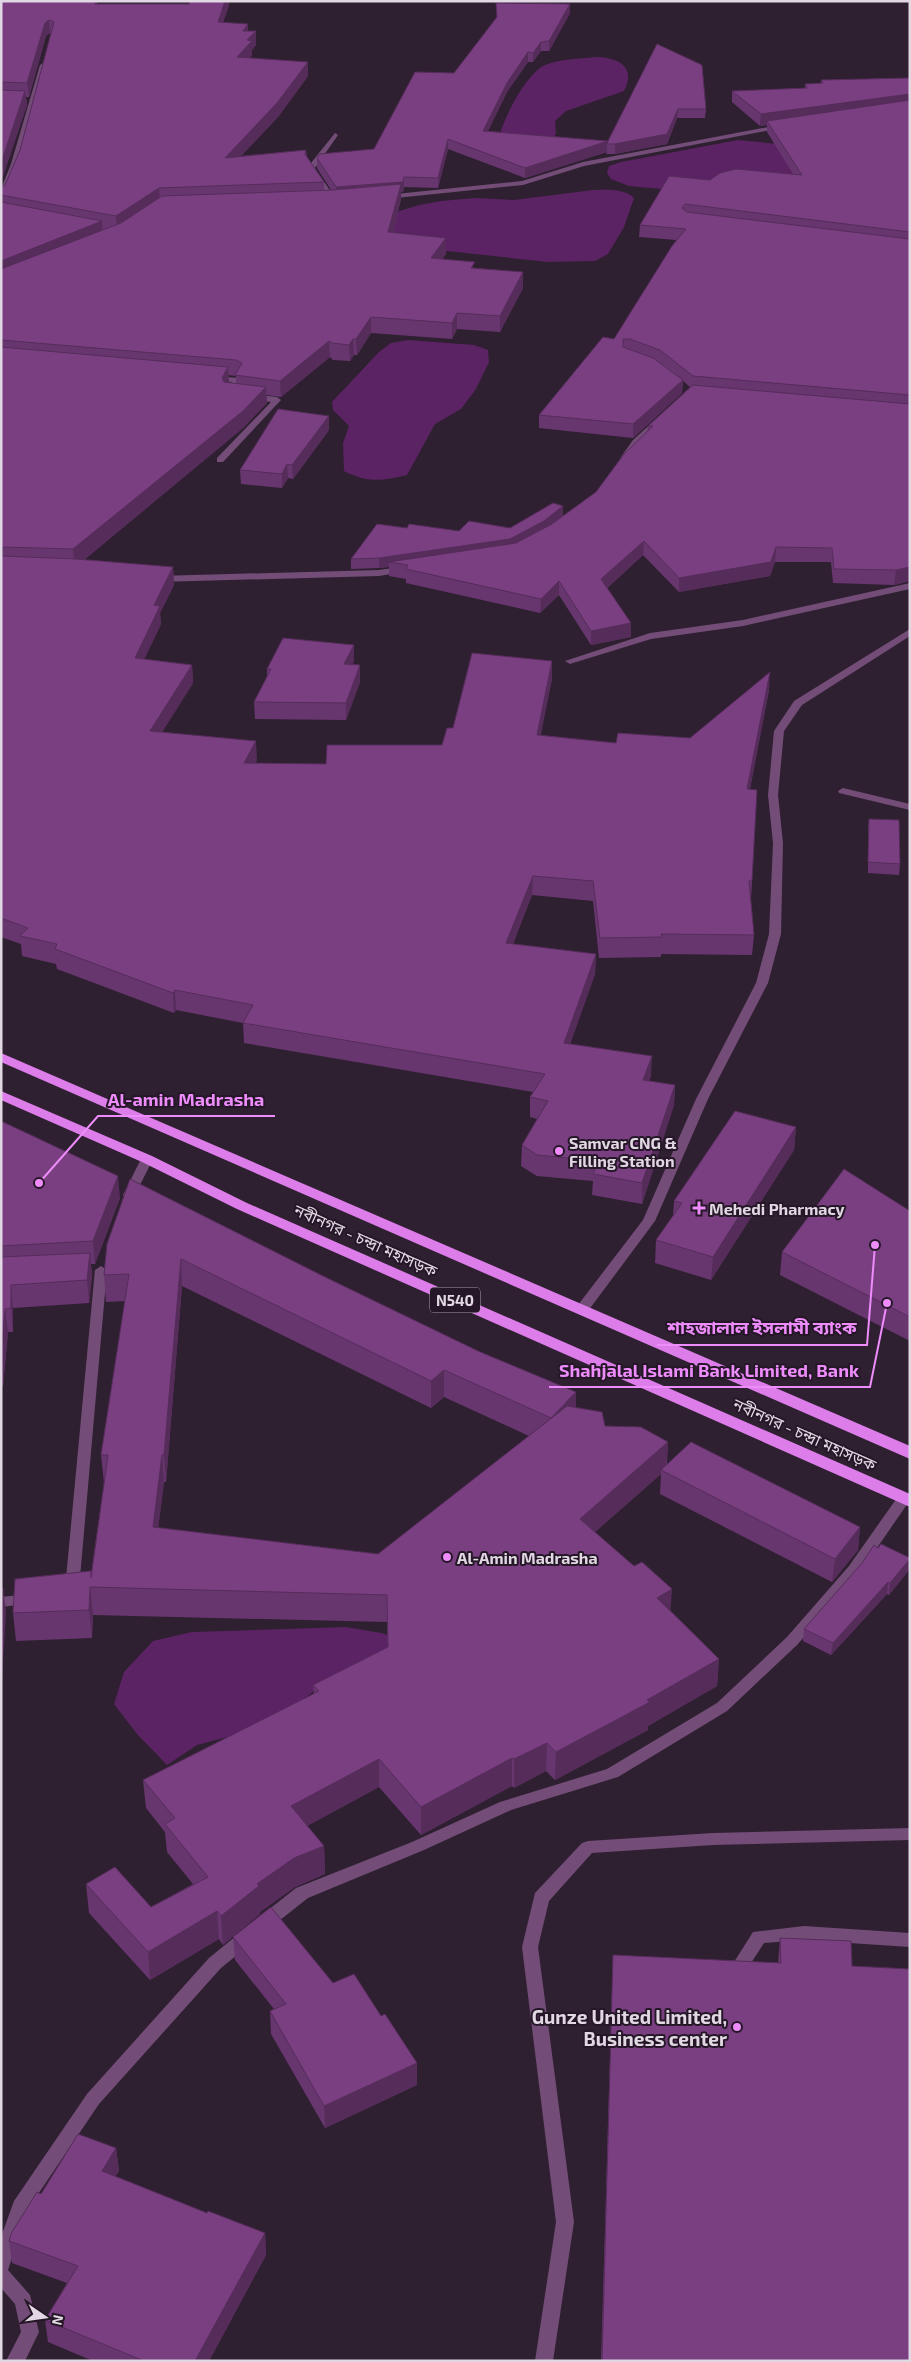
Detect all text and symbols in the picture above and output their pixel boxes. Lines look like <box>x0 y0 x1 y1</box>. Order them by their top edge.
callout: Al-amin Madrasha <box>98 1083 275 1116</box>
text: Al-amin Madrasha <box>108 1088 264 1110</box>
place label: Samvar CNG & Filling Station <box>569 1133 677 1170</box>
marker: Samvar CNG & Filling Station <box>553 1145 565 1157</box>
place label: Mehedi Pharmacy <box>709 1199 845 1219</box>
street label: নবীনগর - চন্দ্রা মহাসড়ক <box>291 1200 441 1281</box>
marker: Mehedi Pharmacy <box>693 1202 705 1214</box>
road number: N540 <box>430 1288 480 1312</box>
callout: শাহজালাল ইসলামী ব্যাংক <box>657 1312 867 1345</box>
text: শাহজালাল ইসলামী ব্যাংক <box>666 1316 857 1338</box>
callout: Shahjalal Islami Bank Limited, Bank <box>549 1354 870 1387</box>
text: Shahjalal Islami Bank Limited, Bank <box>559 1359 859 1381</box>
street label: নবীনগর - চন্দ্রা মহাসড়ক <box>730 1394 880 1475</box>
place label: Al-Amin Madrasha <box>457 1548 598 1567</box>
marker: Al-Amin Madrasha <box>441 1551 453 1563</box>
place label: Gunze United Limited, Business center <box>532 2005 727 2050</box>
marker: Gunze United Limited, Business center <box>731 2021 743 2033</box>
north arrow <box>20 2292 70 2342</box>
text: N <box>49 2313 68 2327</box>

